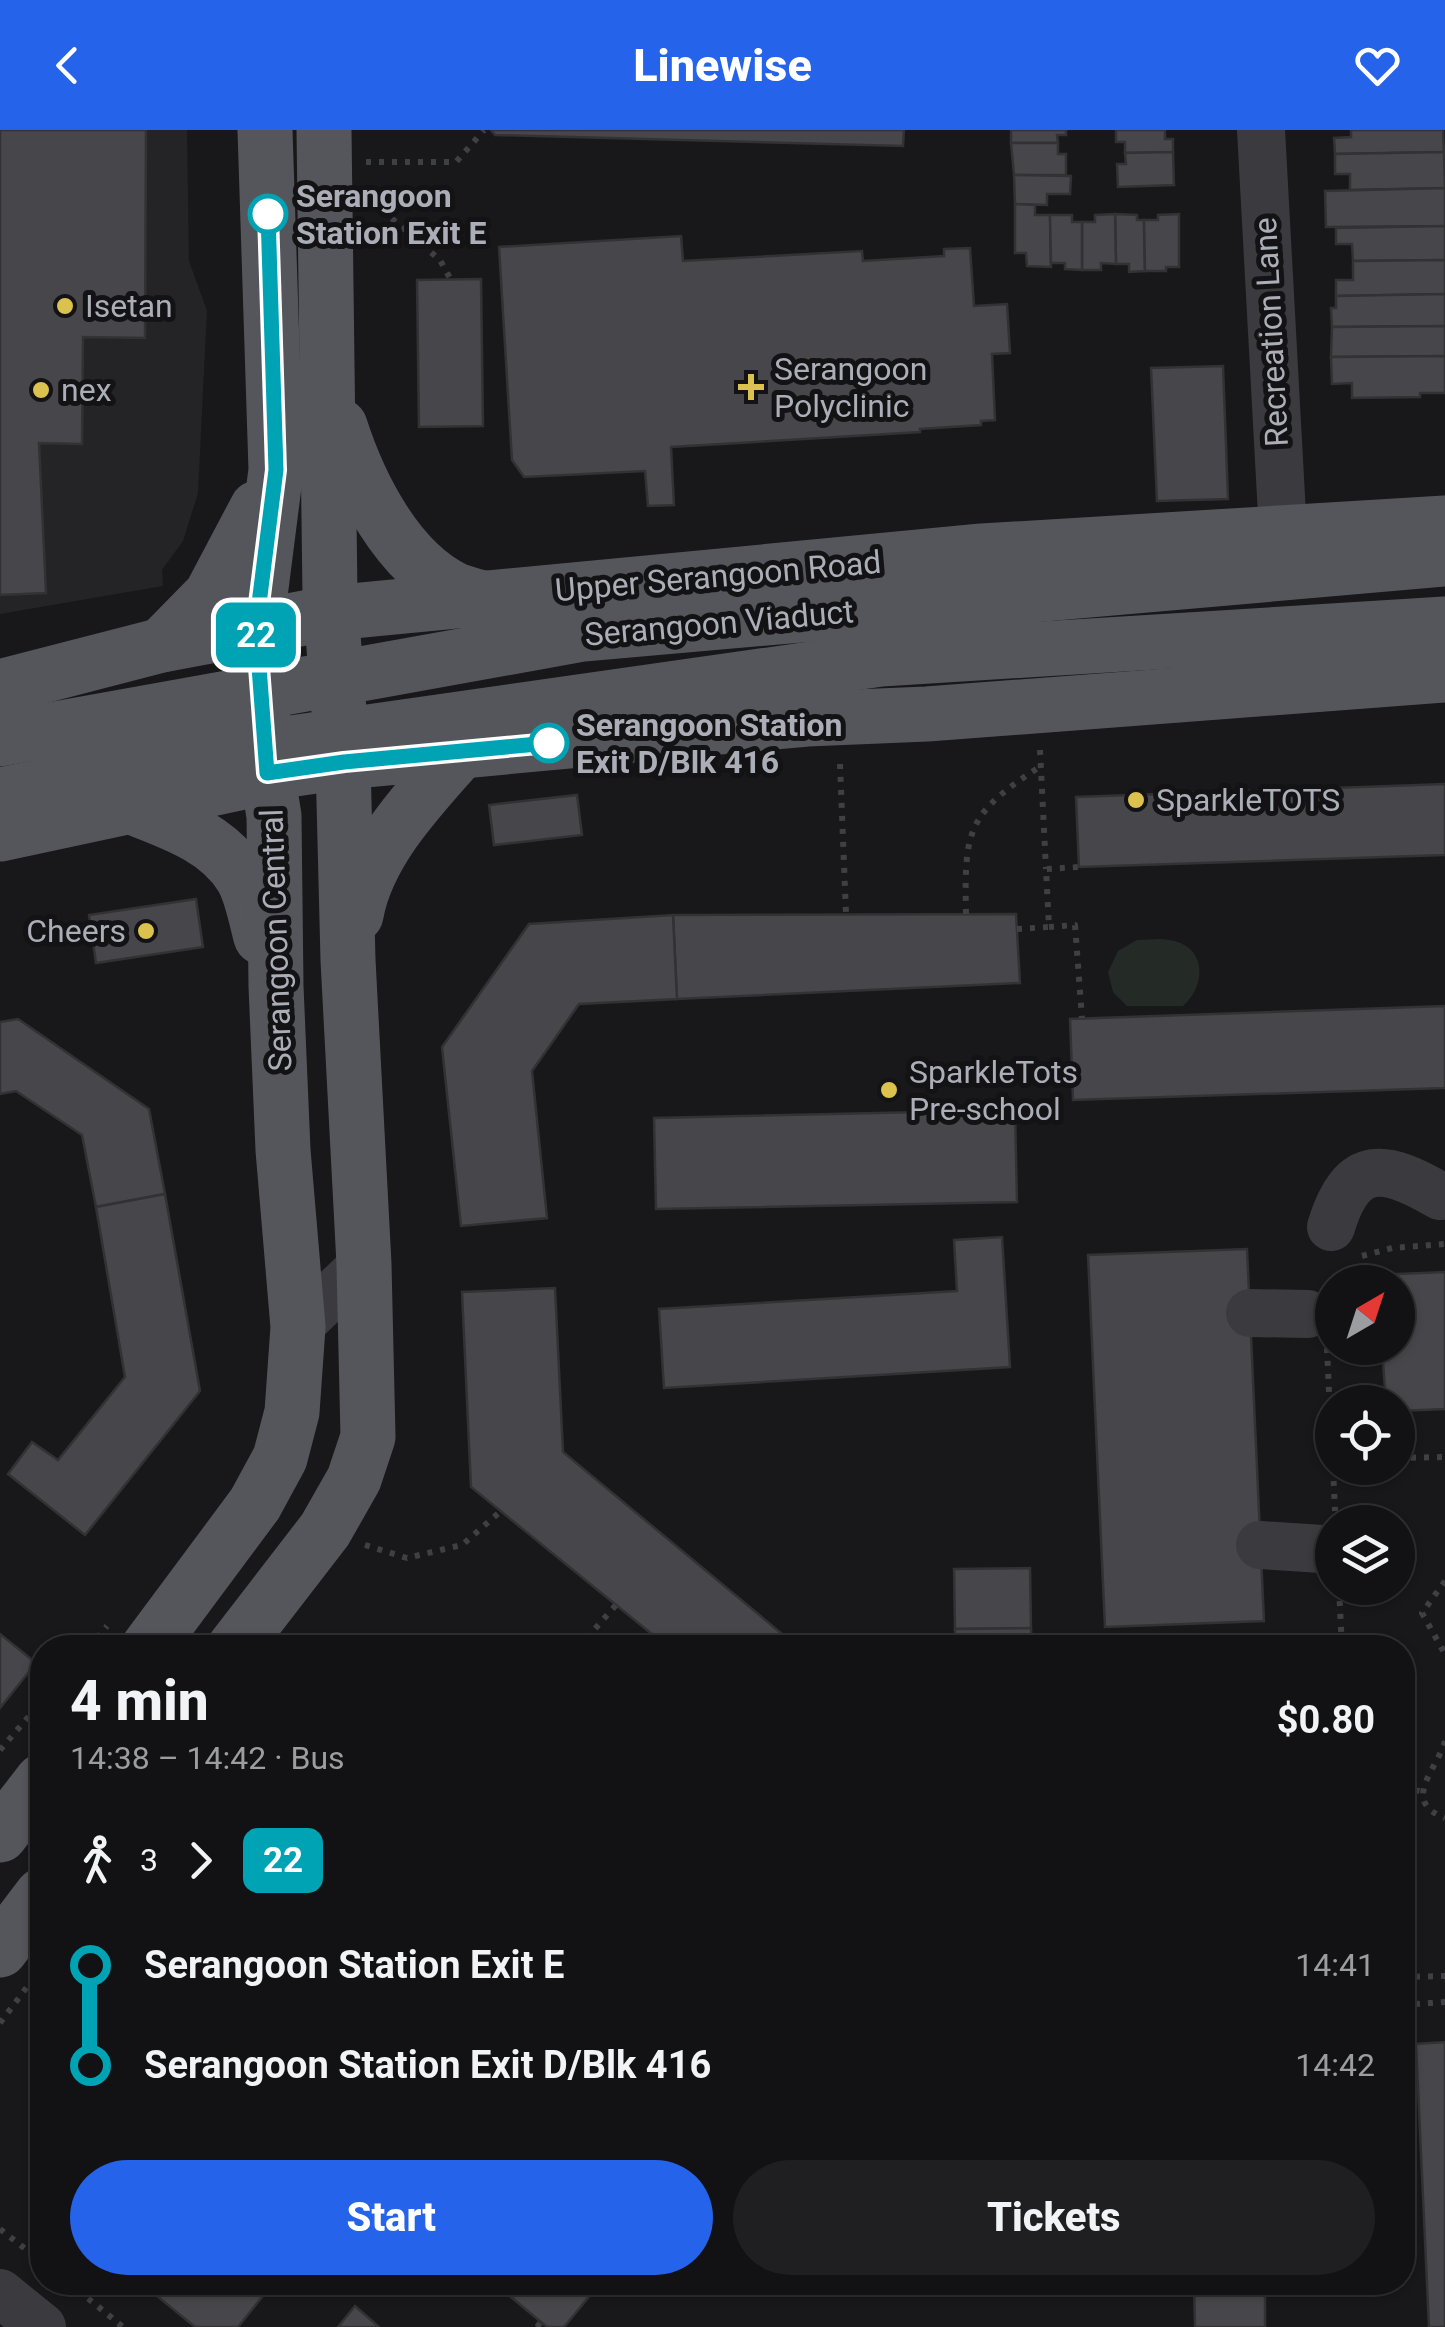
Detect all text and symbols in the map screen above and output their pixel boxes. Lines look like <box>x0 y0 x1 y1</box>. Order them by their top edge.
icon: back <box>40 38 95 93</box>
icon: heart <box>1350 38 1405 93</box>
text: Linewise <box>633 39 812 92</box>
place label: Serangoon Station Exit E <box>296 177 486 252</box>
marker: Serangoon Station Exit E <box>249 195 287 233</box>
street label: Recreation Lane <box>1246 216 1296 448</box>
place label: Isetan <box>85 287 173 325</box>
marker: Isetan <box>54 295 76 317</box>
place label: Serangoon Polyclinic <box>774 350 927 425</box>
place label: nex <box>61 371 112 409</box>
marker: Serangoon Polyclinic <box>738 374 764 400</box>
marker: nex <box>30 379 52 401</box>
street label: Upper Serangoon Road <box>553 543 883 609</box>
street label: Serangoon Viaduct <box>583 592 855 654</box>
line badge: 22 <box>211 602 301 668</box>
text: 22 <box>236 615 276 656</box>
place label: Serangoon Station Exit D/Blk 416 <box>576 706 843 781</box>
marker: Serangoon Station Exit D/Blk 416 <box>530 724 568 762</box>
place label: SparkleTOTS <box>1156 781 1340 819</box>
marker: SparkleTOTS <box>1125 789 1147 811</box>
street label: Serangoon Central <box>252 808 300 1072</box>
place label: Cheers <box>26 912 126 950</box>
marker: Cheers <box>135 920 157 942</box>
place label: SparkleTots Pre-school <box>909 1053 1078 1128</box>
marker: SparkleTots Pre-school <box>878 1079 900 1101</box>
north arrow <box>1315 1265 1415 1365</box>
map controls <box>1315 1265 1415 1605</box>
button: locate <box>1315 1385 1415 1485</box>
button: layers <box>1315 1505 1415 1605</box>
text: 4 min <box>70 1669 209 1733</box>
text: $0.80 <box>1277 1698 1375 1742</box>
text: 14:38 – 14:42 · Bus <box>70 1739 345 1777</box>
icon: walk <box>70 1833 125 1888</box>
icon: forward <box>173 1833 228 1888</box>
text: 22 <box>263 1840 303 1881</box>
text: 3 <box>140 1841 158 1879</box>
text: Serangoon Station Exit E <box>144 1943 564 1987</box>
text: 14:41 <box>1295 1946 1375 1984</box>
text: Serangoon Station Exit D/Blk 416 <box>144 2043 711 2087</box>
text: 14:42 <box>1295 2046 1375 2084</box>
button: Start <box>70 2160 713 2275</box>
button: Tickets <box>733 2160 1375 2275</box>

